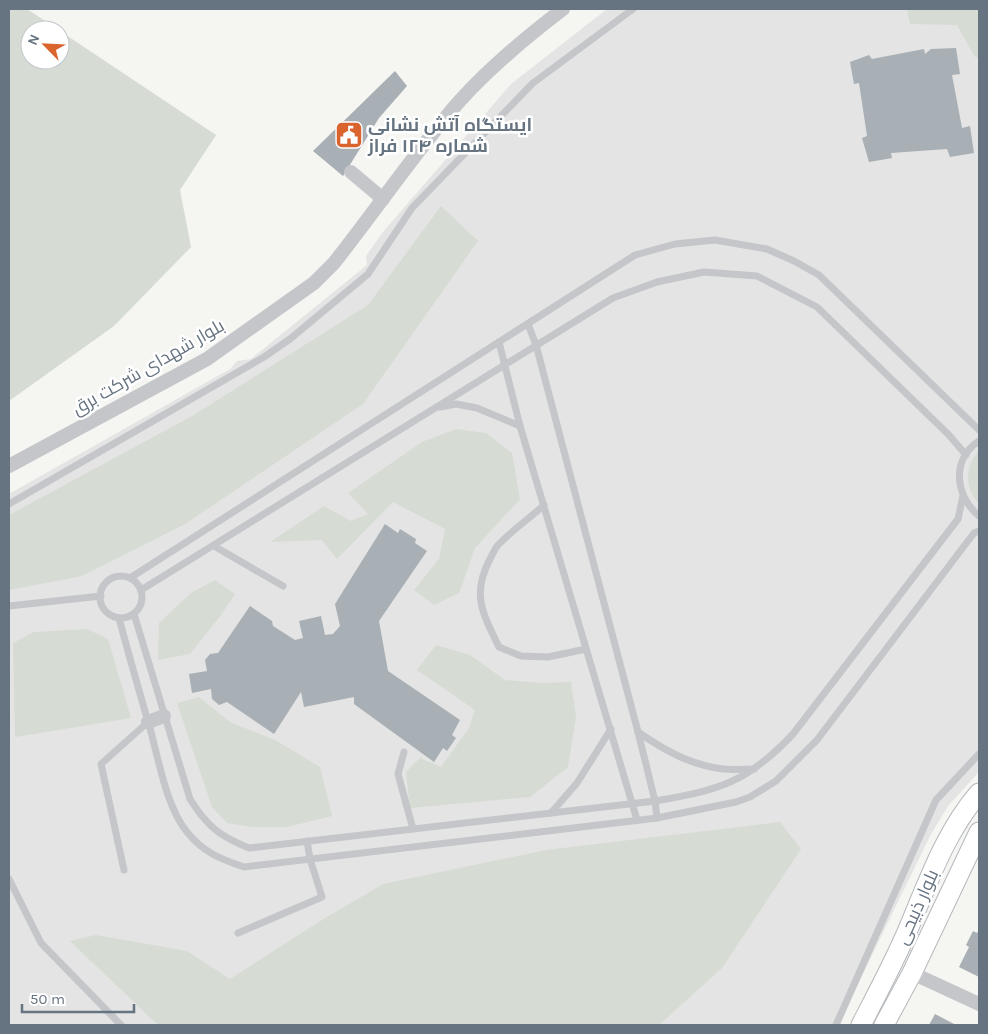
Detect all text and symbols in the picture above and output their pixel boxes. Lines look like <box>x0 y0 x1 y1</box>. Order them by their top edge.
north arrow <box>20 20 70 70</box>
text: N <box>24 32 43 48</box>
place label: ایستگاه آتش نشانی شماره ۱۲۴ فراز <box>367 114 532 157</box>
public building icon: ایستگاه آتش نشانی شماره ۱۲۴ فراز <box>334 120 364 150</box>
street label: بلوار شهدای شرکت برق <box>68 314 229 420</box>
street label: بلوار ذبیحی <box>891 866 943 948</box>
scale bar <box>22 982 135 1014</box>
text: 50 m <box>30 990 65 1008</box>

